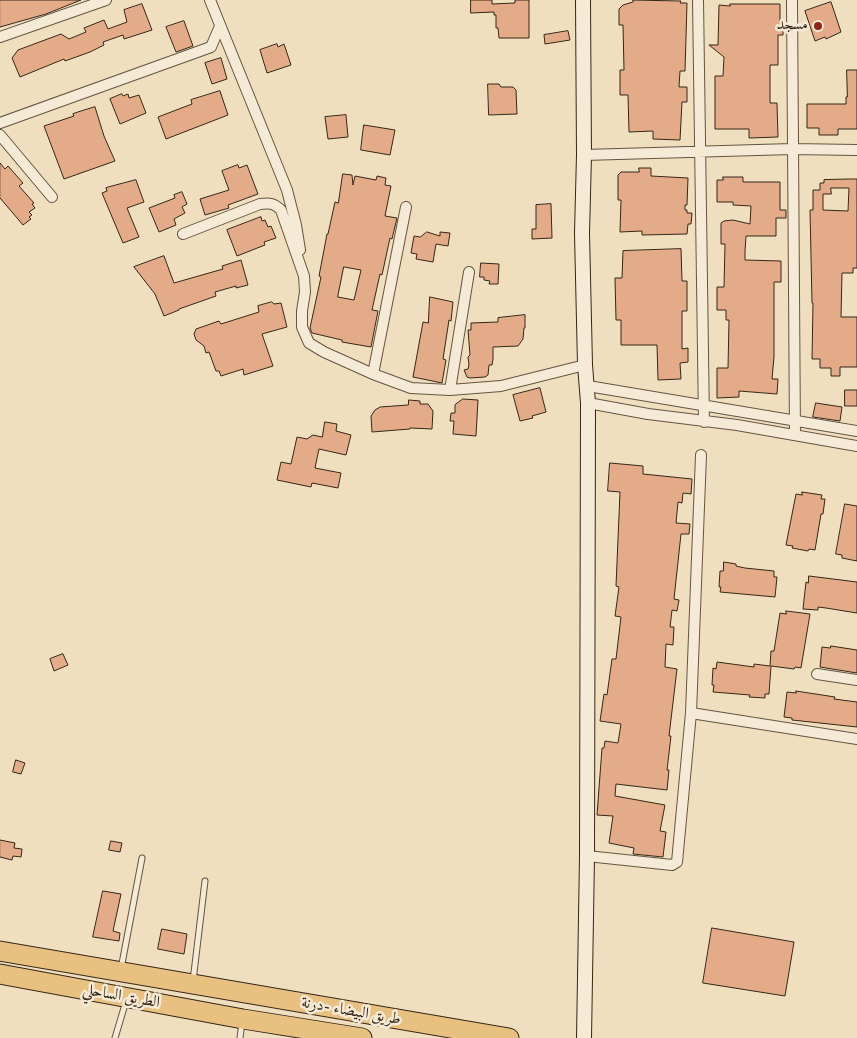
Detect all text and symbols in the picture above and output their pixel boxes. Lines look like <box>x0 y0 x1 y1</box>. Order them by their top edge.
place label: مسجد <box>777 16 808 36</box>
marker: مسجد <box>812 20 824 32</box>
street label: الطريق الساحلي <box>81 981 161 1013</box>
street label: طريق البيضاء -درنة <box>300 994 402 1030</box>

